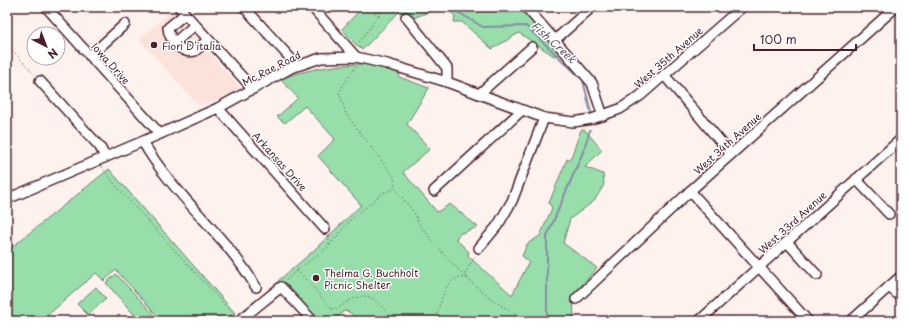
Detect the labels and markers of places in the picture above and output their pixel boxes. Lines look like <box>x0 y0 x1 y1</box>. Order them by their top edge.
place label: Fiori D'italia <box>162 38 222 53</box>
marker: Fiori D'italia <box>149 40 159 50</box>
place label: Thelma G. Buchholt Picnic Shelter <box>324 265 418 292</box>
marker: Thelma G. Buchholt Picnic Shelter <box>311 273 321 283</box>

